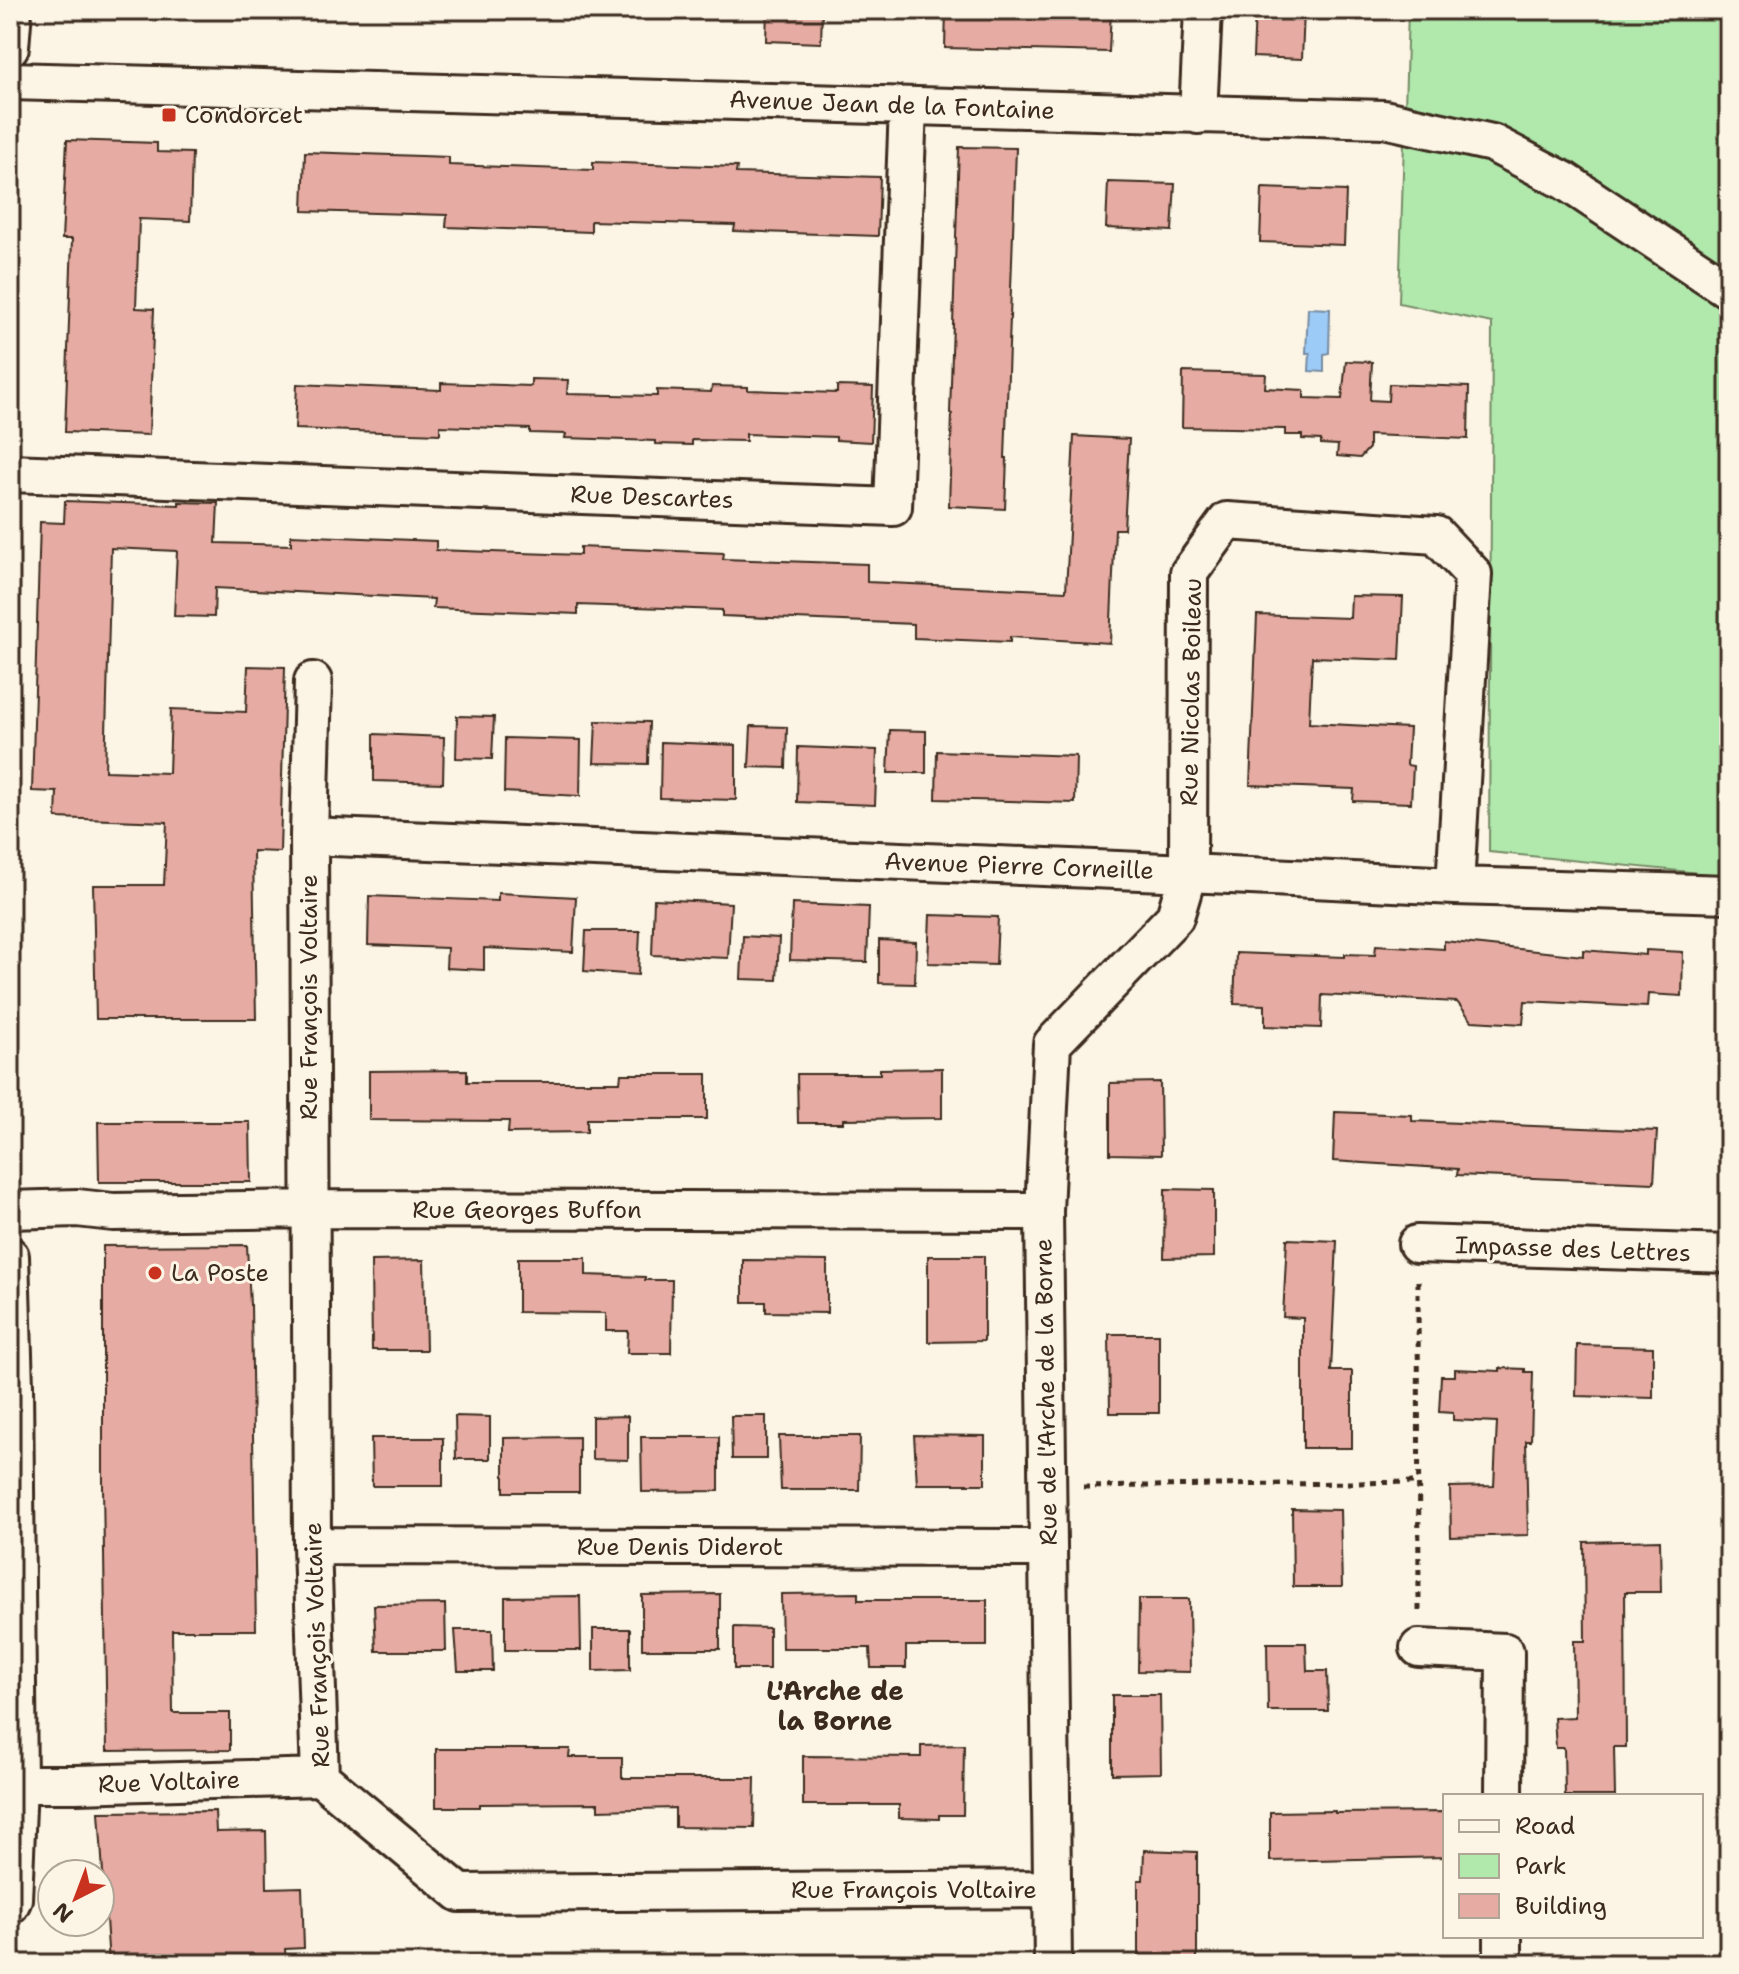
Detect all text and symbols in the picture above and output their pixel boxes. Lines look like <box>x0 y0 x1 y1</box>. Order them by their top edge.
street label: Avenue Jean de la Fontaine <box>729 83 1055 127</box>
place label: Condorcet <box>185 99 303 131</box>
marker: Condorcet <box>160 106 178 124</box>
street label: Rue Descartes <box>570 478 734 516</box>
street label: Rue Nicolas Boileau <box>1173 578 1209 806</box>
street label: Avenue Pierre Corneille <box>884 845 1154 887</box>
street label: Rue François Voltaire <box>293 874 325 1120</box>
street label: Rue Georges Buffon <box>412 1194 642 1226</box>
street label: Impasse des Lettres <box>1455 1229 1691 1269</box>
street label: Rue de l'Arche de la Borne <box>1027 1238 1065 1546</box>
place label: La Poste <box>171 1257 269 1289</box>
marker: La Poste <box>146 1264 164 1282</box>
street label: Rue François Voltaire <box>297 1522 337 1768</box>
street label: Rue Denis Diderot <box>577 1531 783 1563</box>
district label: L'Arche de la Borne <box>766 1673 904 1738</box>
street label: Rue Voltaire <box>97 1764 241 1800</box>
legend <box>1443 1794 1703 1938</box>
text: Road <box>1515 1810 1575 1842</box>
text: Park <box>1515 1850 1567 1882</box>
north arrow <box>36 1858 116 1938</box>
street label: Rue François Voltaire <box>791 1874 1037 1906</box>
text: Building <box>1515 1890 1607 1922</box>
text: N <box>47 1896 79 1929</box>

